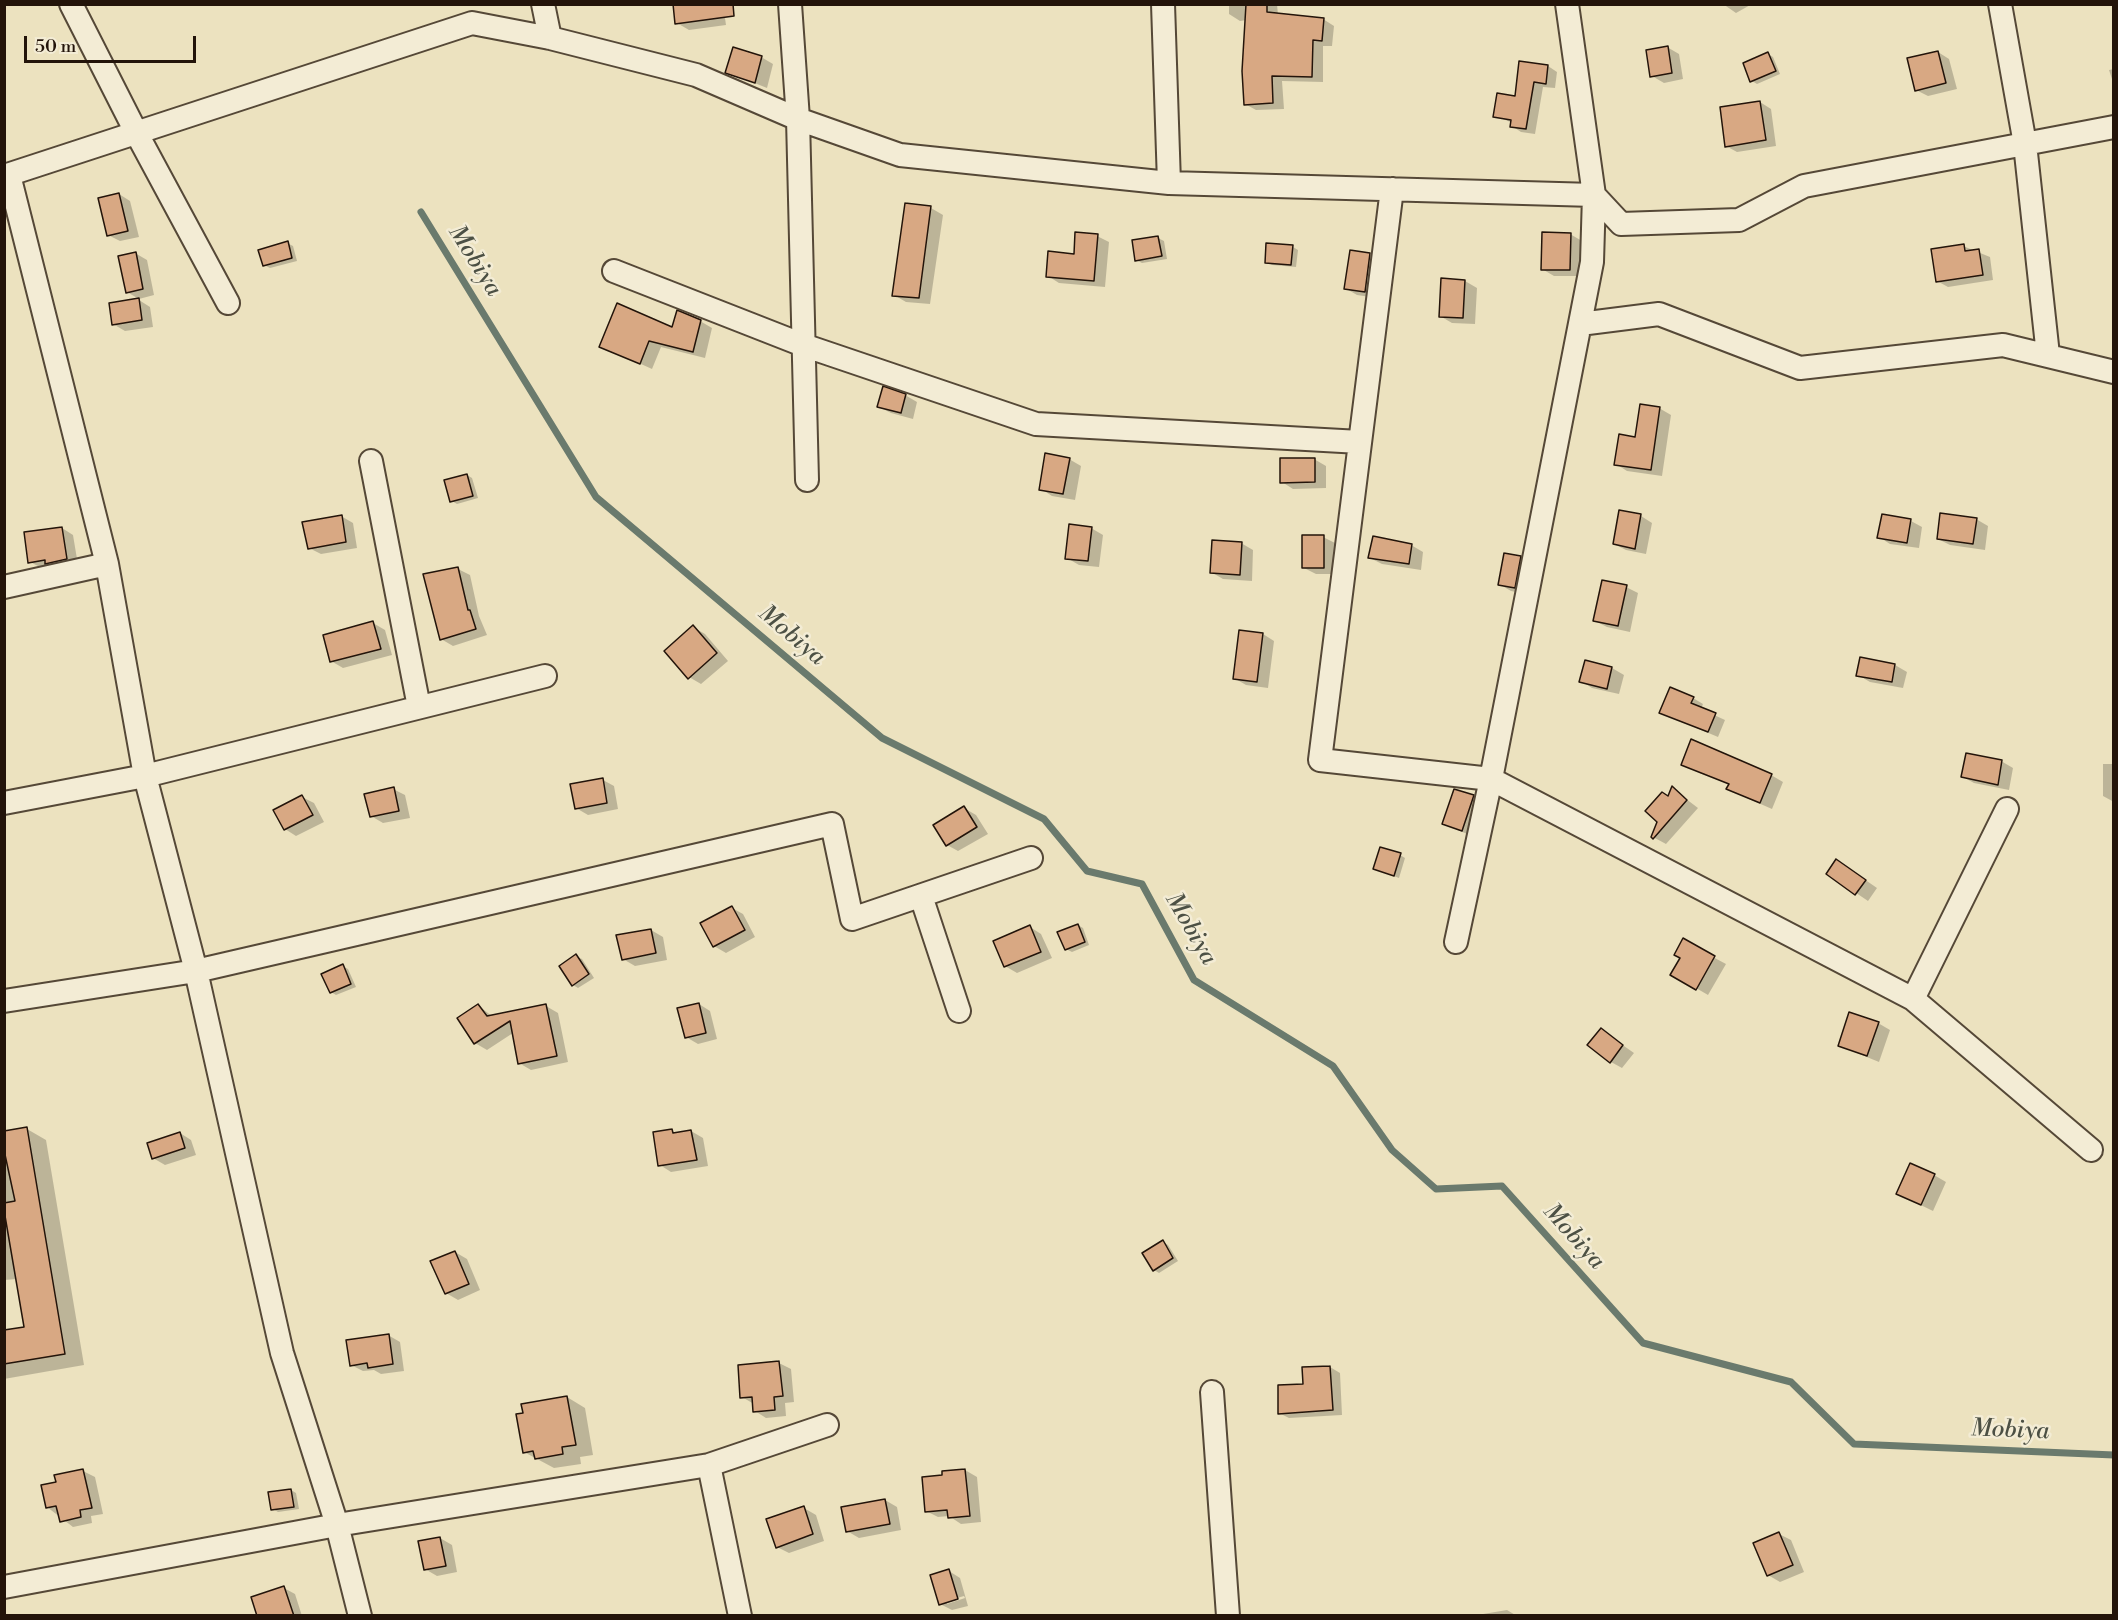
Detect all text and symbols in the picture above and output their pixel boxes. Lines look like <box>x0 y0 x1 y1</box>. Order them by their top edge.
scale bar <box>27 24 200 62</box>
text: 50 m <box>35 35 76 58</box>
water label: Mobiya <box>441 220 507 302</box>
water label: Mobiya <box>752 600 830 672</box>
water label: Mobiya <box>1158 888 1222 970</box>
water label: Mobiya <box>1536 1198 1610 1276</box>
water label: Mobiya <box>1970 1415 2050 1447</box>

